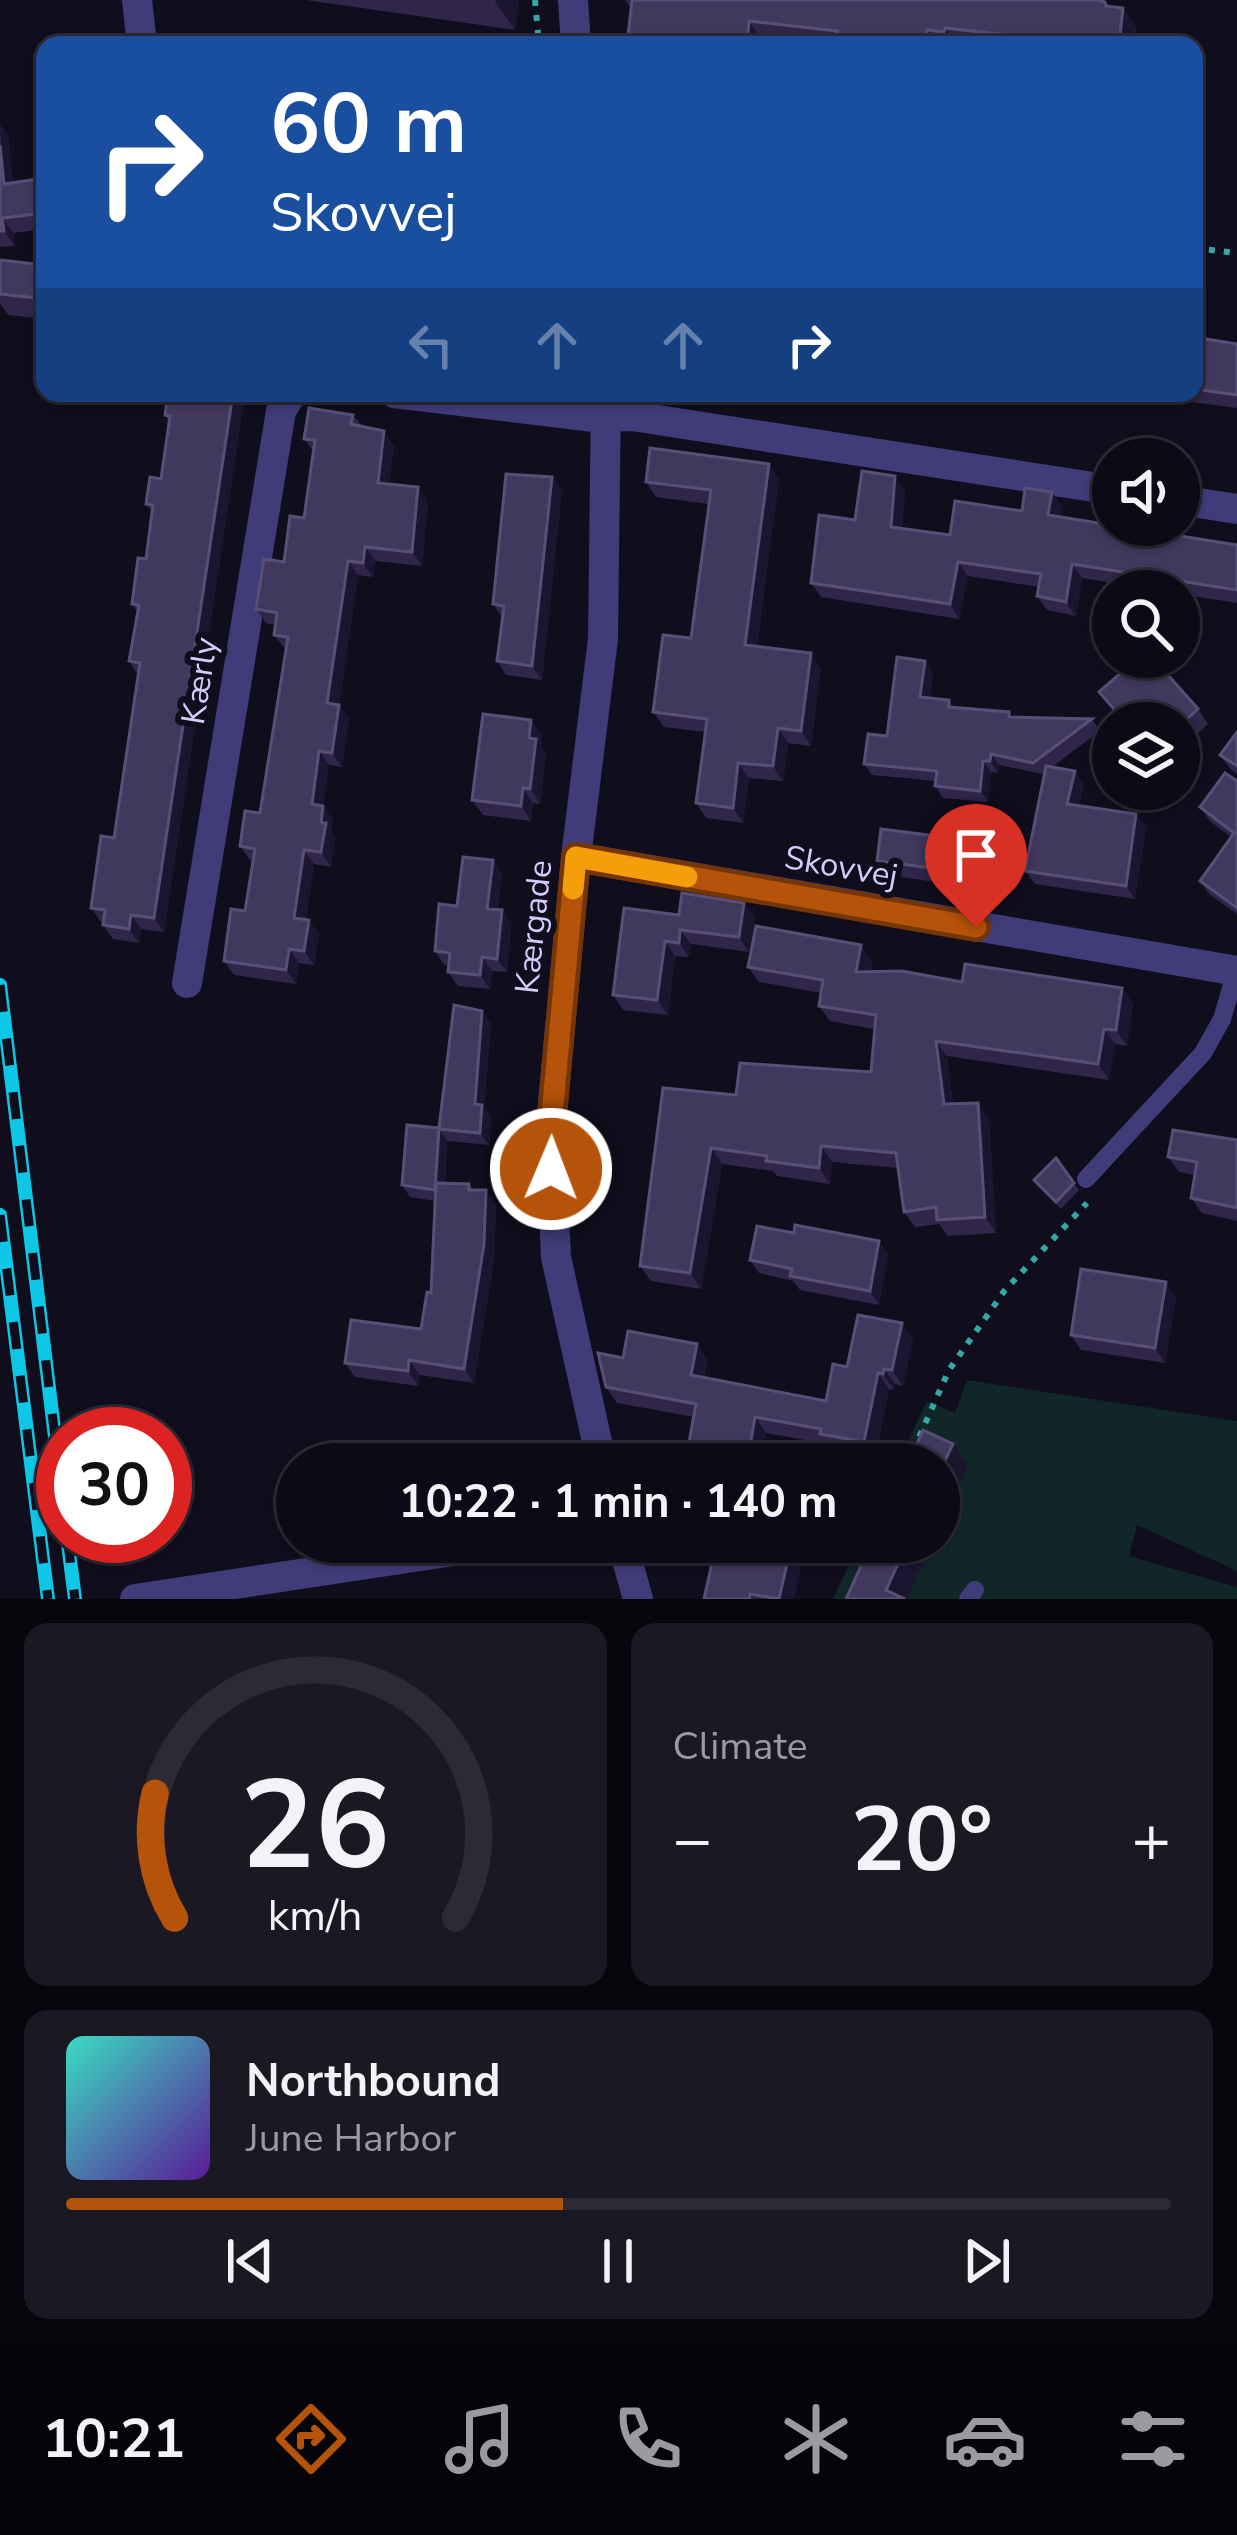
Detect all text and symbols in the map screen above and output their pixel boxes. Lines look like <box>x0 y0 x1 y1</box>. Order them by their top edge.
text: 60 m <box>270 67 467 182</box>
icon: right <box>72 84 228 240</box>
text: Skovvej <box>270 176 457 250</box>
icon: left <box>398 312 464 378</box>
icon: ahead <box>524 312 590 378</box>
icon: ahead <box>650 312 716 378</box>
icon: right <box>776 312 842 378</box>
map controls <box>1092 438 1200 810</box>
button: sound <box>1092 438 1200 546</box>
button: search <box>1092 570 1200 678</box>
street label: Kærly <box>171 634 229 728</box>
button: layers <box>1092 702 1200 810</box>
pin <box>925 804 1027 927</box>
icon: arrive <box>943 822 1009 888</box>
street label: Skovvej <box>781 835 901 899</box>
street label: Kærgade <box>505 858 563 996</box>
position arrow <box>488 1106 614 1232</box>
speed limit sign: 30 <box>36 1407 192 1563</box>
text: 10:22 · 1 min · 140 m <box>398 1472 838 1533</box>
text: Climate <box>673 1720 808 1773</box>
text: 26 <box>240 1741 390 1911</box>
text: 20° <box>851 1779 993 1902</box>
text: − <box>673 1795 712 1885</box>
text: + <box>1131 1795 1171 1885</box>
text: km/h <box>268 1886 363 1944</box>
text: Northbound <box>246 2051 500 2112</box>
text: June Harbor <box>246 2112 456 2165</box>
icon: previous <box>217 2228 283 2294</box>
icon: pause <box>585 2228 651 2294</box>
icon: next <box>954 2228 1020 2294</box>
icon: directions <box>269 2397 353 2481</box>
icon: music <box>438 2397 522 2481</box>
icon: phone <box>606 2397 690 2481</box>
icon: climate <box>774 2397 858 2481</box>
icon: car <box>943 2397 1027 2481</box>
icon: filters <box>1111 2397 1195 2481</box>
text: 10:21 <box>42 2402 185 2476</box>

